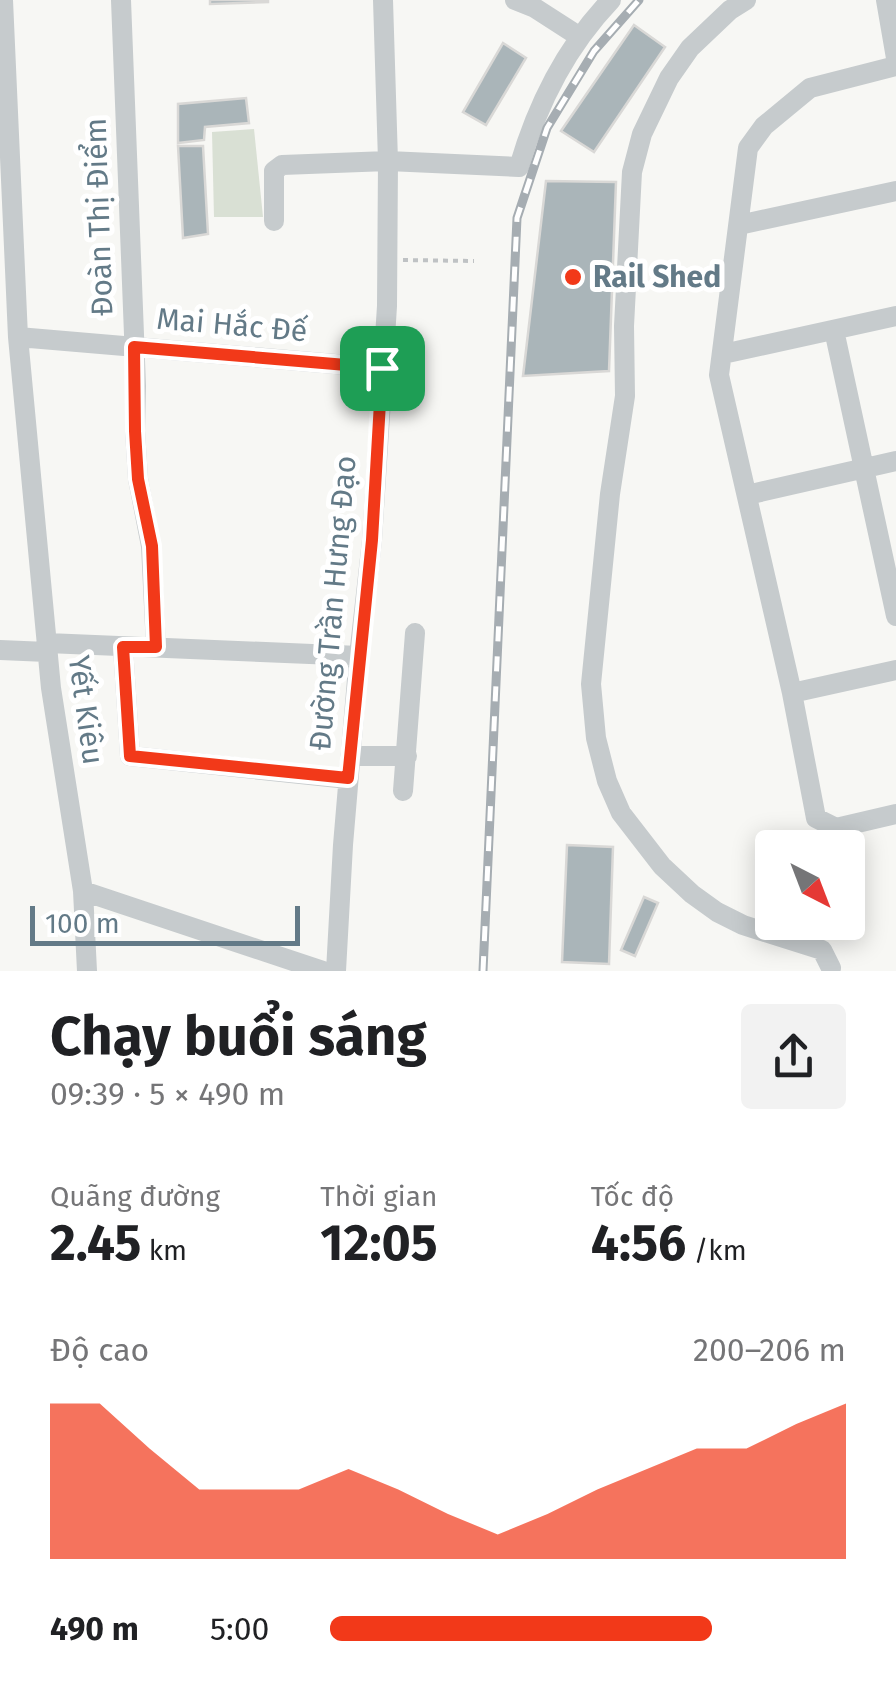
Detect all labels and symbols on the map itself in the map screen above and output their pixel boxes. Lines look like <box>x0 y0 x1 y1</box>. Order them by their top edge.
street label: Đoàn Thị Điểm <box>77 117 120 317</box>
place label: Rail Shed <box>593 259 721 295</box>
marker: Rail Shed <box>562 266 584 288</box>
street label: Mai Hắc Đế <box>155 300 309 350</box>
pin <box>340 326 425 411</box>
street label: Đường Trần Hưng Đạo <box>302 454 364 752</box>
street label: Yết Kiêu <box>61 653 111 767</box>
north arrow <box>755 830 865 940</box>
scale bar <box>30 901 300 946</box>

